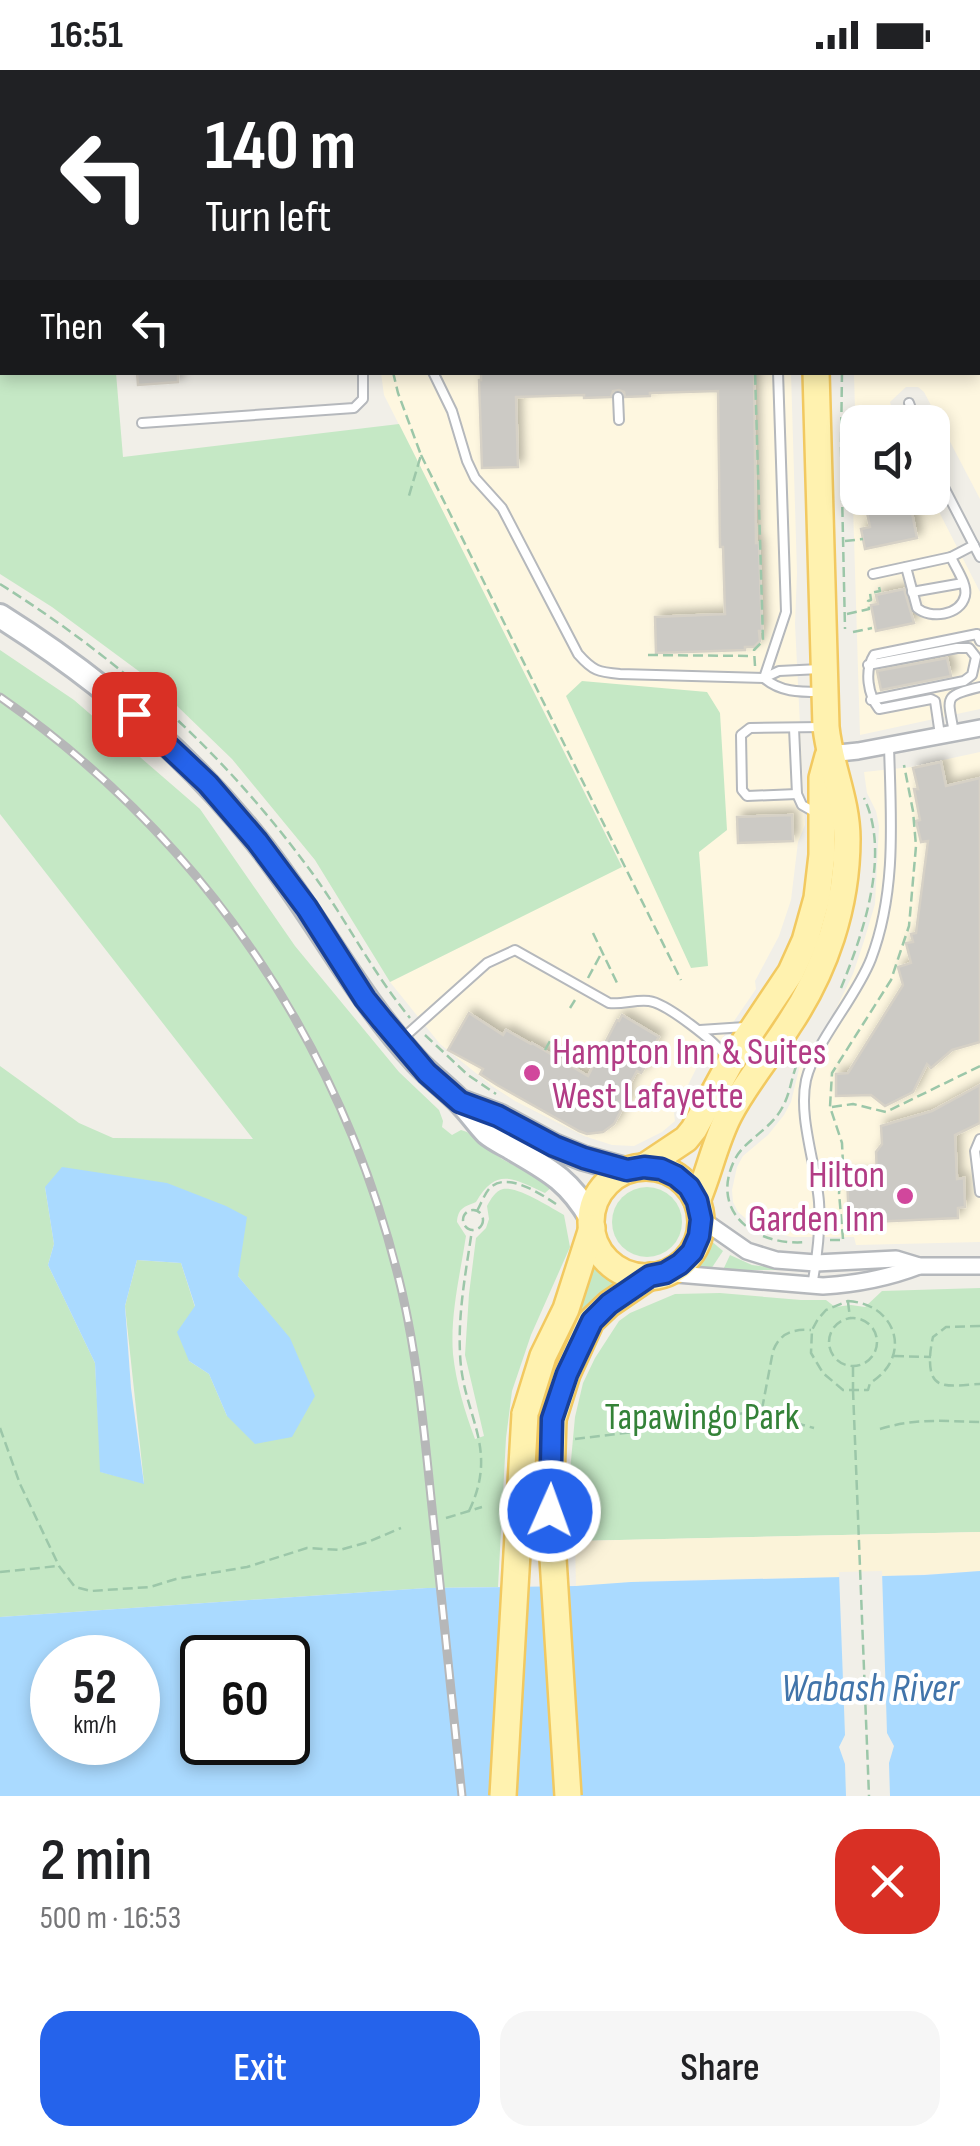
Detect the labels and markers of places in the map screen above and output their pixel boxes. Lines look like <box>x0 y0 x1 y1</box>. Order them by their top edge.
pin <box>92 672 177 757</box>
place label: Hampton Inn & Suites West Lafayette <box>552 1030 826 1119</box>
marker: Hampton Inn & Suites West Lafayette <box>521 1062 543 1084</box>
place label: Hilton Garden Inn <box>748 1153 885 1242</box>
marker: Hilton Garden Inn <box>894 1185 916 1207</box>

